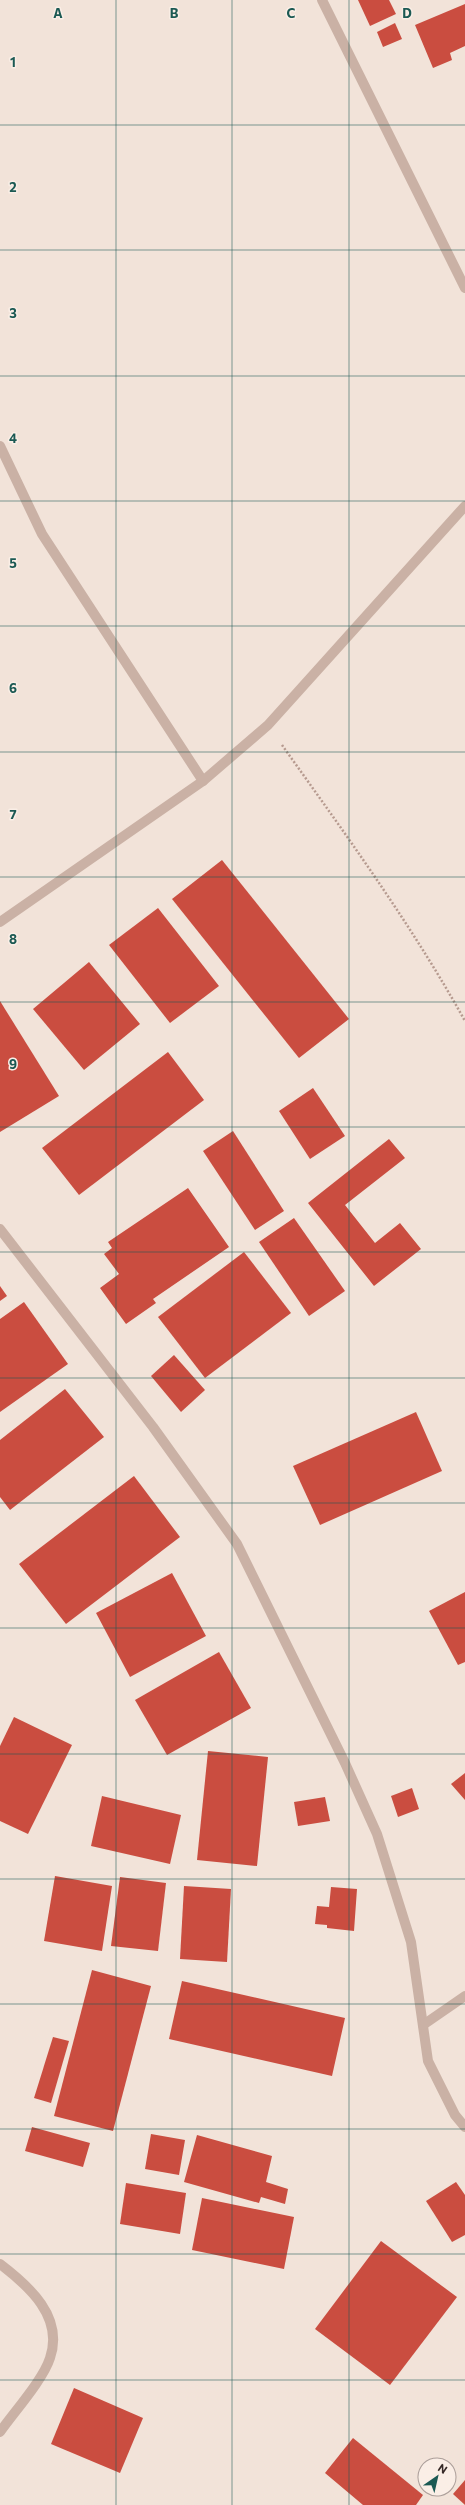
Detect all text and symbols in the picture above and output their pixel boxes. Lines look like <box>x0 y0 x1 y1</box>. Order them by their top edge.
text: A <box>53 5 63 21</box>
text: B <box>170 5 179 21</box>
text: C <box>287 5 296 21</box>
text: D <box>402 5 412 21</box>
text: 1 <box>10 54 16 70</box>
text: 2 <box>9 179 17 195</box>
text: 3 <box>9 305 17 321</box>
text: 4 <box>9 430 17 446</box>
text: 5 <box>9 555 17 571</box>
text: 6 <box>9 680 17 696</box>
text: 7 <box>9 806 17 822</box>
text: 8 <box>9 931 17 947</box>
text: 9 <box>9 1056 17 1072</box>
north arrow <box>417 2457 457 2497</box>
text: N <box>436 2461 450 2476</box>

